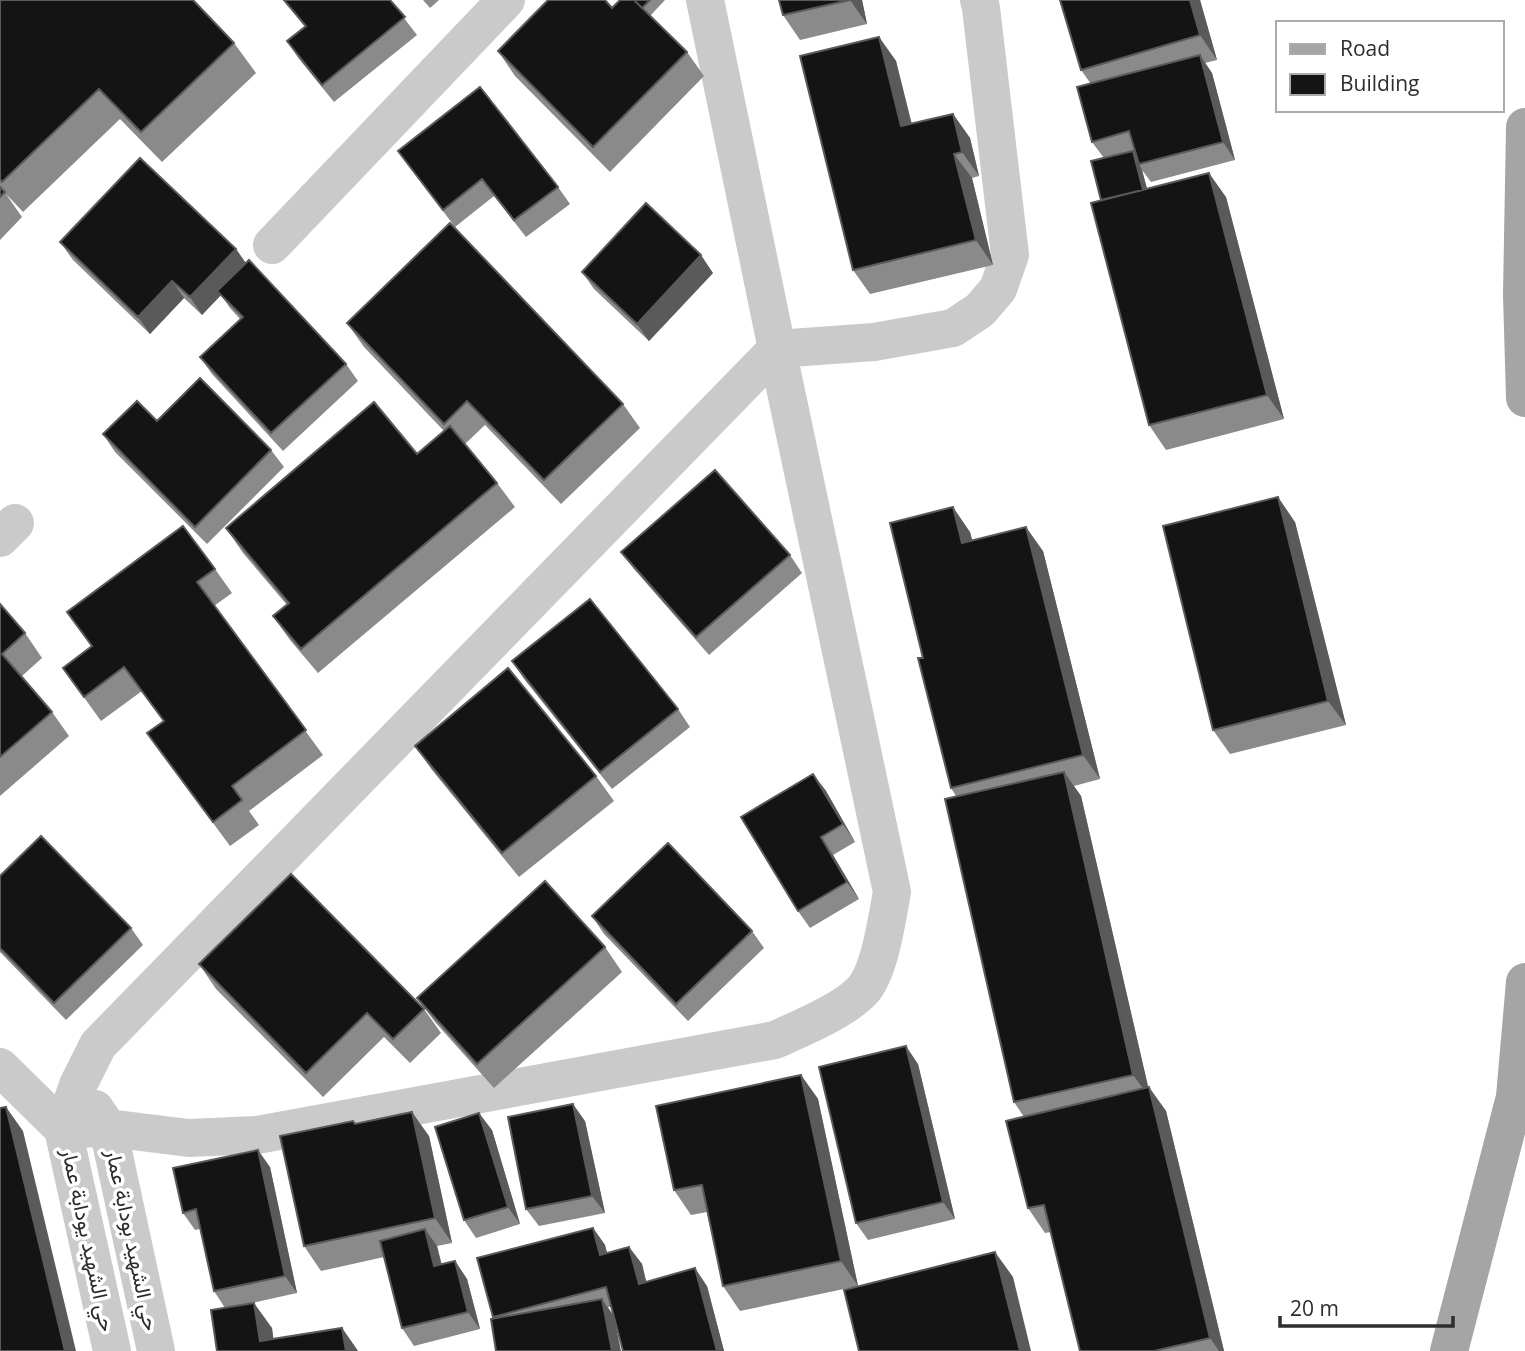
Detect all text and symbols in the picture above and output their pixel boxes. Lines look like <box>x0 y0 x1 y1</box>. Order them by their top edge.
legend <box>1276 21 1504 112</box>
text: Road <box>1340 34 1390 62</box>
text: Building <box>1340 69 1419 97</box>
street label: حي الشهيد يودابة عمار <box>52 1145 122 1335</box>
street label: حي الشهيد بودابة عمار <box>96 1145 166 1334</box>
scale bar <box>1280 1284 1453 1328</box>
text: 20 m <box>1290 1294 1339 1322</box>

